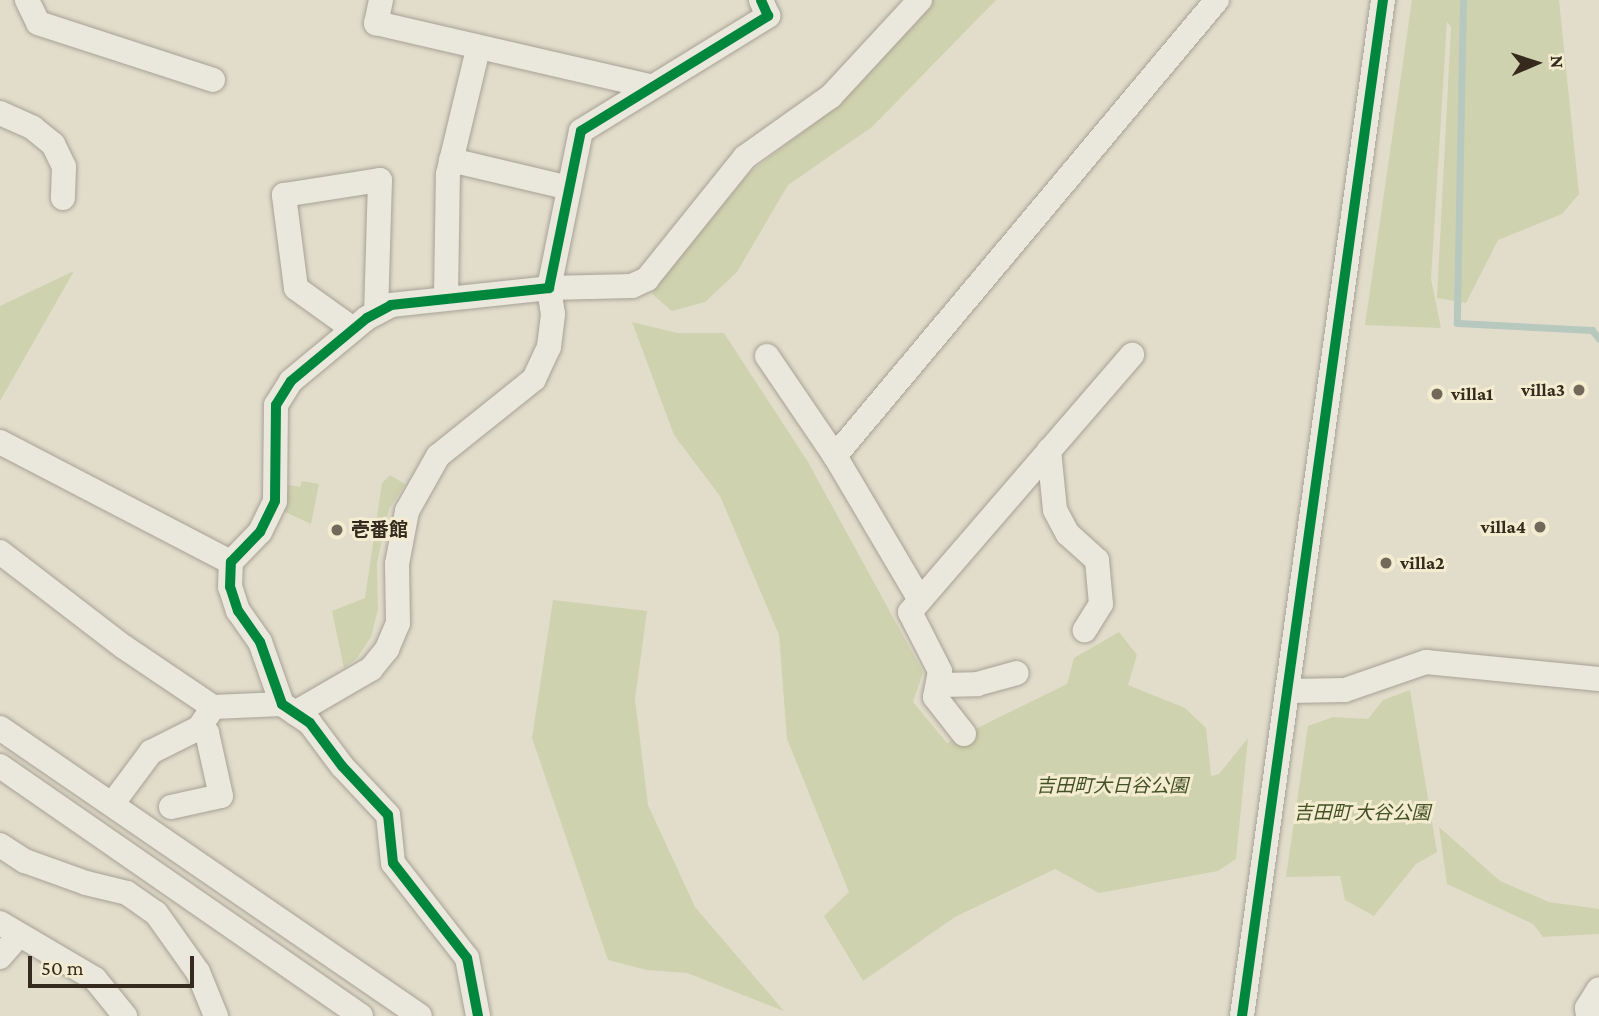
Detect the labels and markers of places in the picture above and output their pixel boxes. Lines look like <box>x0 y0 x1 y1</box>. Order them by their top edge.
place label: villa3 <box>1521 379 1565 401</box>
marker: villa3 <box>1571 382 1587 398</box>
place label: villa1 <box>1451 383 1493 405</box>
marker: villa1 <box>1429 386 1445 402</box>
place label: villa4 <box>1481 516 1526 538</box>
place label: 壱番館 <box>351 519 408 541</box>
marker: villa4 <box>1532 519 1548 535</box>
marker: 壱番館 <box>329 522 345 538</box>
place label: villa2 <box>1400 552 1445 574</box>
marker: villa2 <box>1378 555 1394 571</box>

